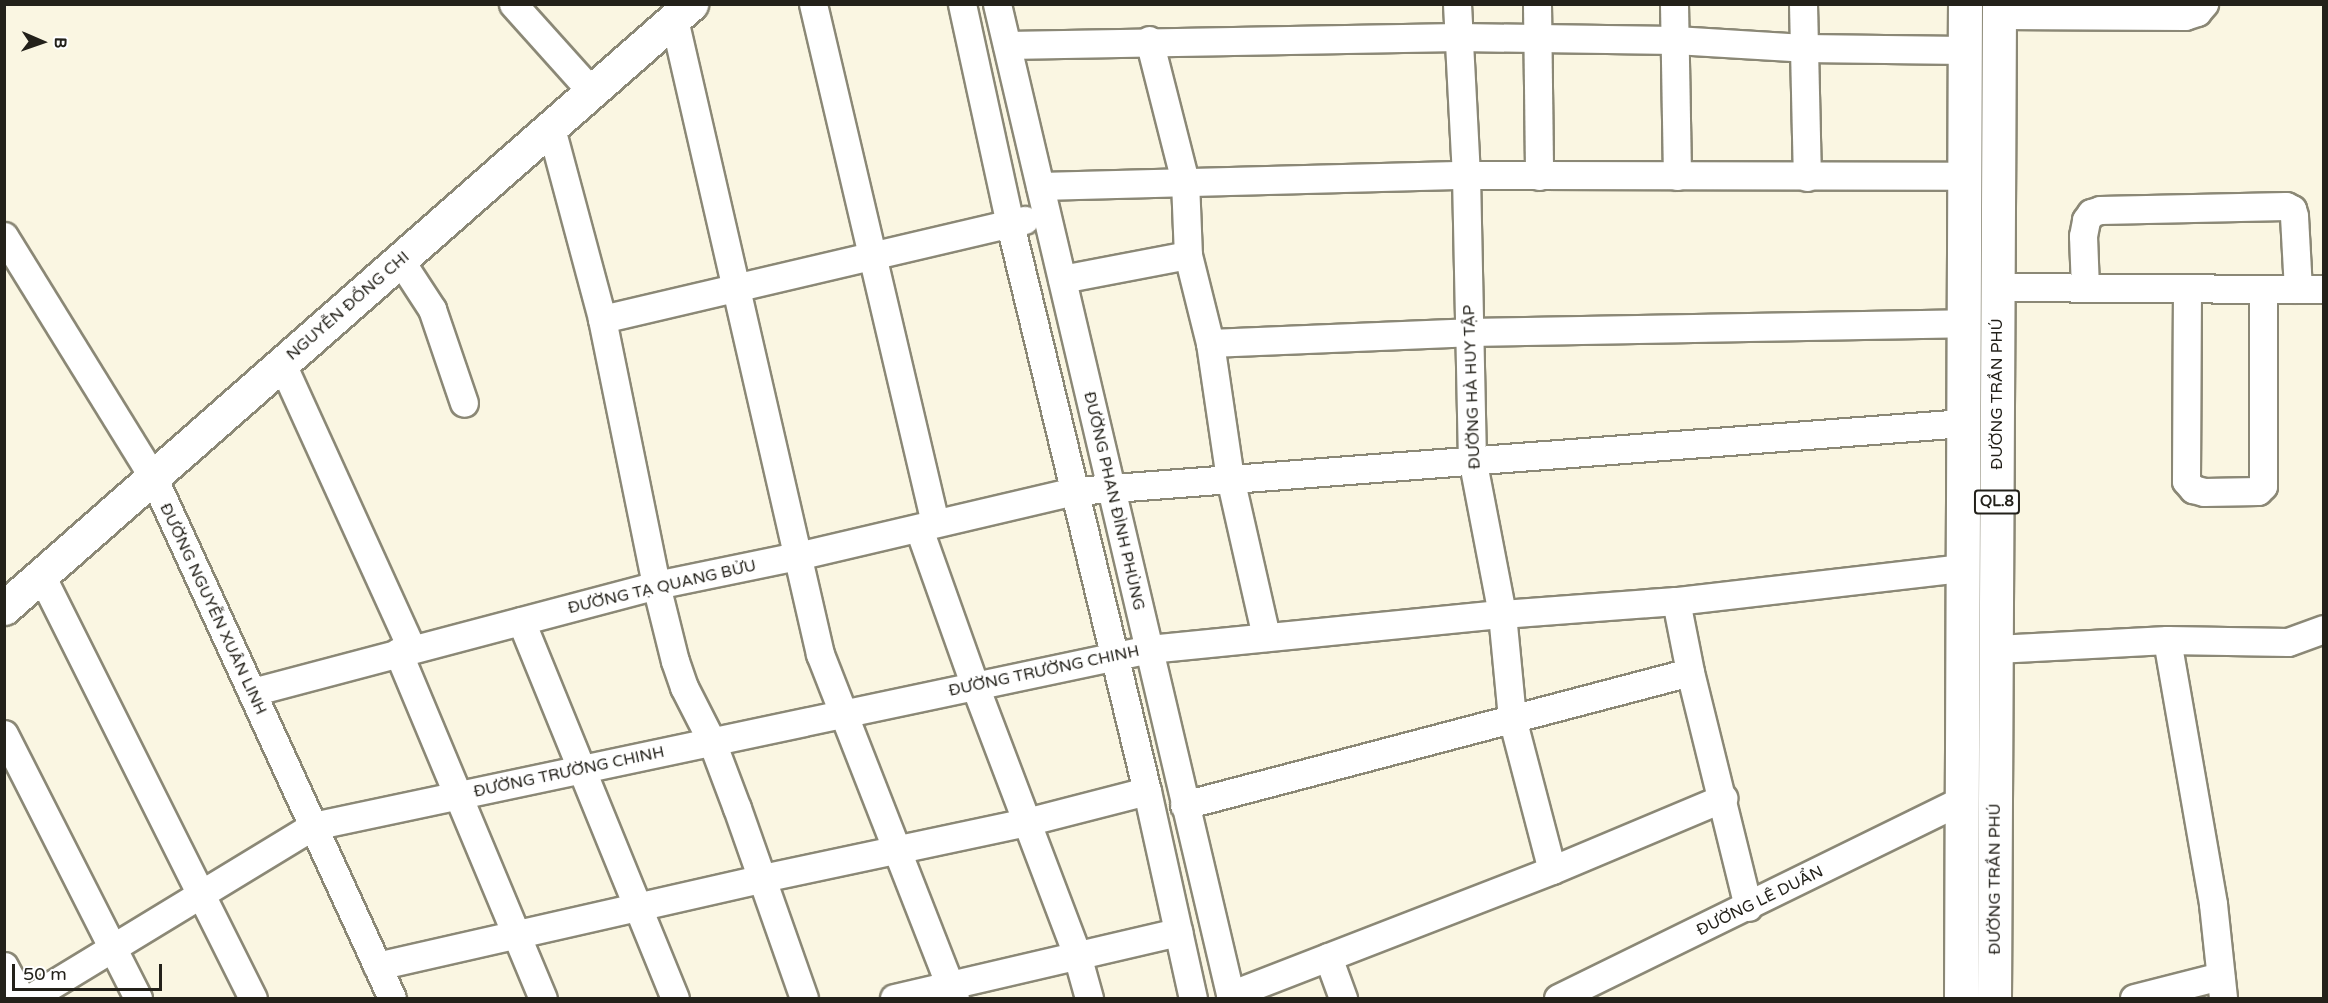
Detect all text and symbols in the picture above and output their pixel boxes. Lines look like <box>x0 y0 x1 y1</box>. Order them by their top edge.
north arrow <box>12 12 72 72</box>
text: B <box>50 37 70 49</box>
street label: NGUYỄN ĐỔNG CHI <box>283 247 413 365</box>
street label: ĐƯỜNG HÀ HUY TẬP <box>1460 304 1484 470</box>
street label: ĐƯỜNG TRẦN PHÚ <box>1987 318 2007 470</box>
street label: ĐƯỜNG PHAN ĐÌNH PHÙNG <box>1079 390 1149 612</box>
road number: QL.8 <box>1973 490 2021 514</box>
street label: ĐƯỜNG NGUYỄN XUÂN LINH <box>155 500 271 718</box>
street label: ĐƯỜNG TẠ QUANG BỬU <box>566 556 758 618</box>
street label: ĐƯỜNG TRƯỜNG CHINH <box>947 641 1141 701</box>
street label: ĐƯỜNG TRƯỜNG CHINH <box>472 742 666 802</box>
street label: ĐƯỜNG TRẦN PHÚ <box>1985 803 2005 955</box>
street label: ĐƯỜNG LÊ DUẨN <box>1694 862 1826 940</box>
scale bar <box>15 952 165 990</box>
text: 50 m <box>23 963 67 985</box>

